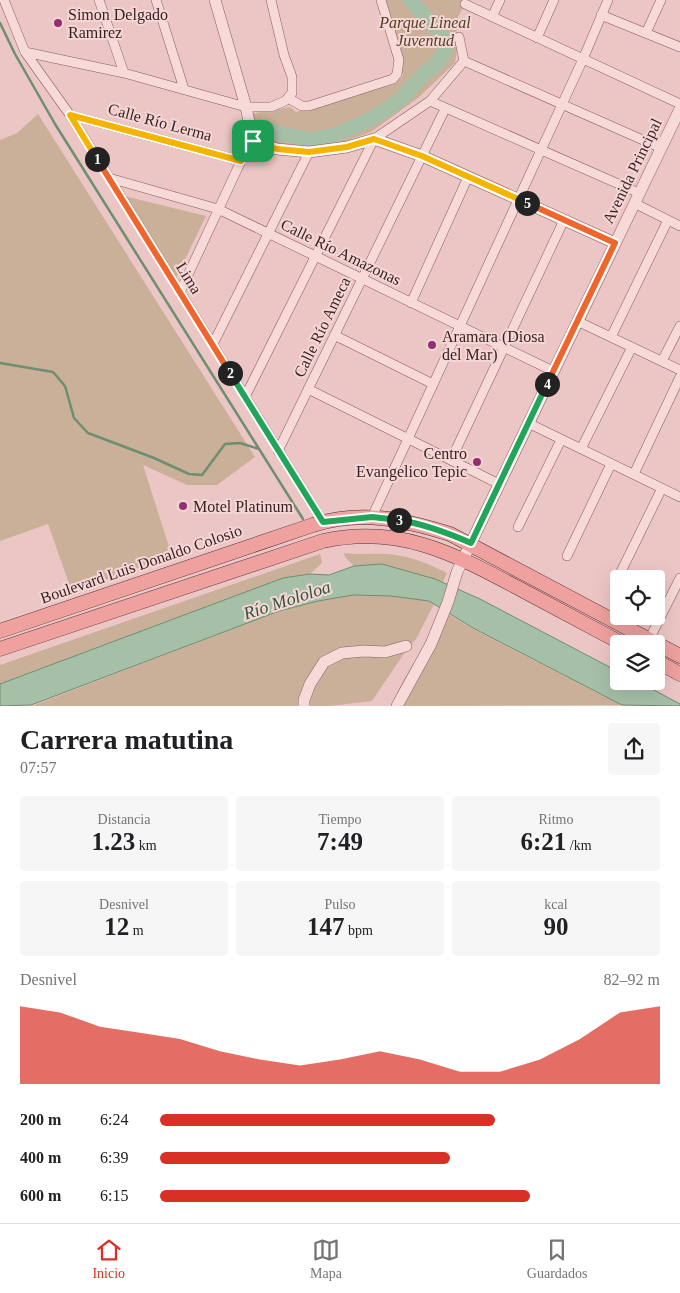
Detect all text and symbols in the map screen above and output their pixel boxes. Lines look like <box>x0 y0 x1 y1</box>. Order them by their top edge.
place label: Simon Delgado Ramirez <box>68 6 168 41</box>
park label: Parque Lineal Juventud <box>378 14 471 49</box>
marker: Simon Delgado Ramirez <box>52 17 64 29</box>
street label: Calle Río Lerma <box>106 100 214 144</box>
street label: Avenida Principal <box>599 115 666 227</box>
pin <box>232 120 274 162</box>
icon: arrive <box>239 127 267 155</box>
pin: 1 <box>84 146 110 172</box>
text: 1 <box>94 152 101 167</box>
pin: 5 <box>514 190 540 216</box>
text: 5 <box>524 196 531 211</box>
street label: Calle Río Amazonas <box>278 216 404 288</box>
street label: Lima <box>173 259 205 297</box>
street label: Calle Río Ameca <box>290 274 354 380</box>
place label: Aramara (Diosa del Mar) <box>442 328 545 364</box>
marker: Aramara (Diosa del Mar) <box>426 339 438 351</box>
pin: 2 <box>218 360 242 386</box>
text: 2 <box>227 366 234 381</box>
pin: 4 <box>534 372 560 396</box>
text: 4 <box>544 377 551 392</box>
place label: Centro Evangelico Tepic <box>356 445 467 481</box>
marker: Centro Evangelico Tepic <box>471 456 483 468</box>
place label: Motel Platinum <box>193 498 294 515</box>
marker: Motel Platinum <box>177 500 189 512</box>
pin: 3 <box>386 508 412 532</box>
text: 3 <box>396 513 403 528</box>
street label: Boulevard Luis Donaldo Colosio <box>38 521 244 607</box>
map controls <box>610 570 665 690</box>
button: locate <box>610 570 665 625</box>
water label: Río Mololoa <box>240 577 333 624</box>
button: layers <box>610 635 665 690</box>
button: share <box>608 723 660 775</box>
text: Carrera matutina <box>20 724 233 755</box>
text: 07:57 <box>20 759 56 776</box>
text: Distancia <box>98 812 150 827</box>
text: Tiempo <box>318 812 362 827</box>
text: Ritmo <box>538 812 574 827</box>
text: 1.23 <box>91 828 135 855</box>
text: 7:49 <box>317 828 363 855</box>
text: 6:21 <box>520 828 566 855</box>
text: km <box>135 838 157 853</box>
text: /km <box>566 838 592 853</box>
text: Desnivel <box>99 897 149 912</box>
text: Pulso <box>324 897 356 912</box>
text: kcal <box>544 897 568 912</box>
text: 12 <box>104 913 129 940</box>
text: 147 <box>307 913 345 940</box>
text: 90 <box>544 913 569 940</box>
text: m <box>129 923 144 938</box>
text: bpm <box>345 923 373 938</box>
text: Desnivel <box>20 971 77 988</box>
text: 82–92 m <box>604 971 660 988</box>
text: 200 m <box>20 1111 61 1128</box>
text: 6:24 <box>100 1111 128 1128</box>
text: 400 m <box>20 1149 61 1166</box>
text: 6:39 <box>100 1149 128 1166</box>
text: 600 m <box>20 1187 61 1204</box>
text: 6:15 <box>100 1187 128 1204</box>
tab: Inicio <box>92 1236 125 1282</box>
tab: Mapa <box>310 1236 342 1282</box>
tab: Guardados <box>527 1236 588 1282</box>

